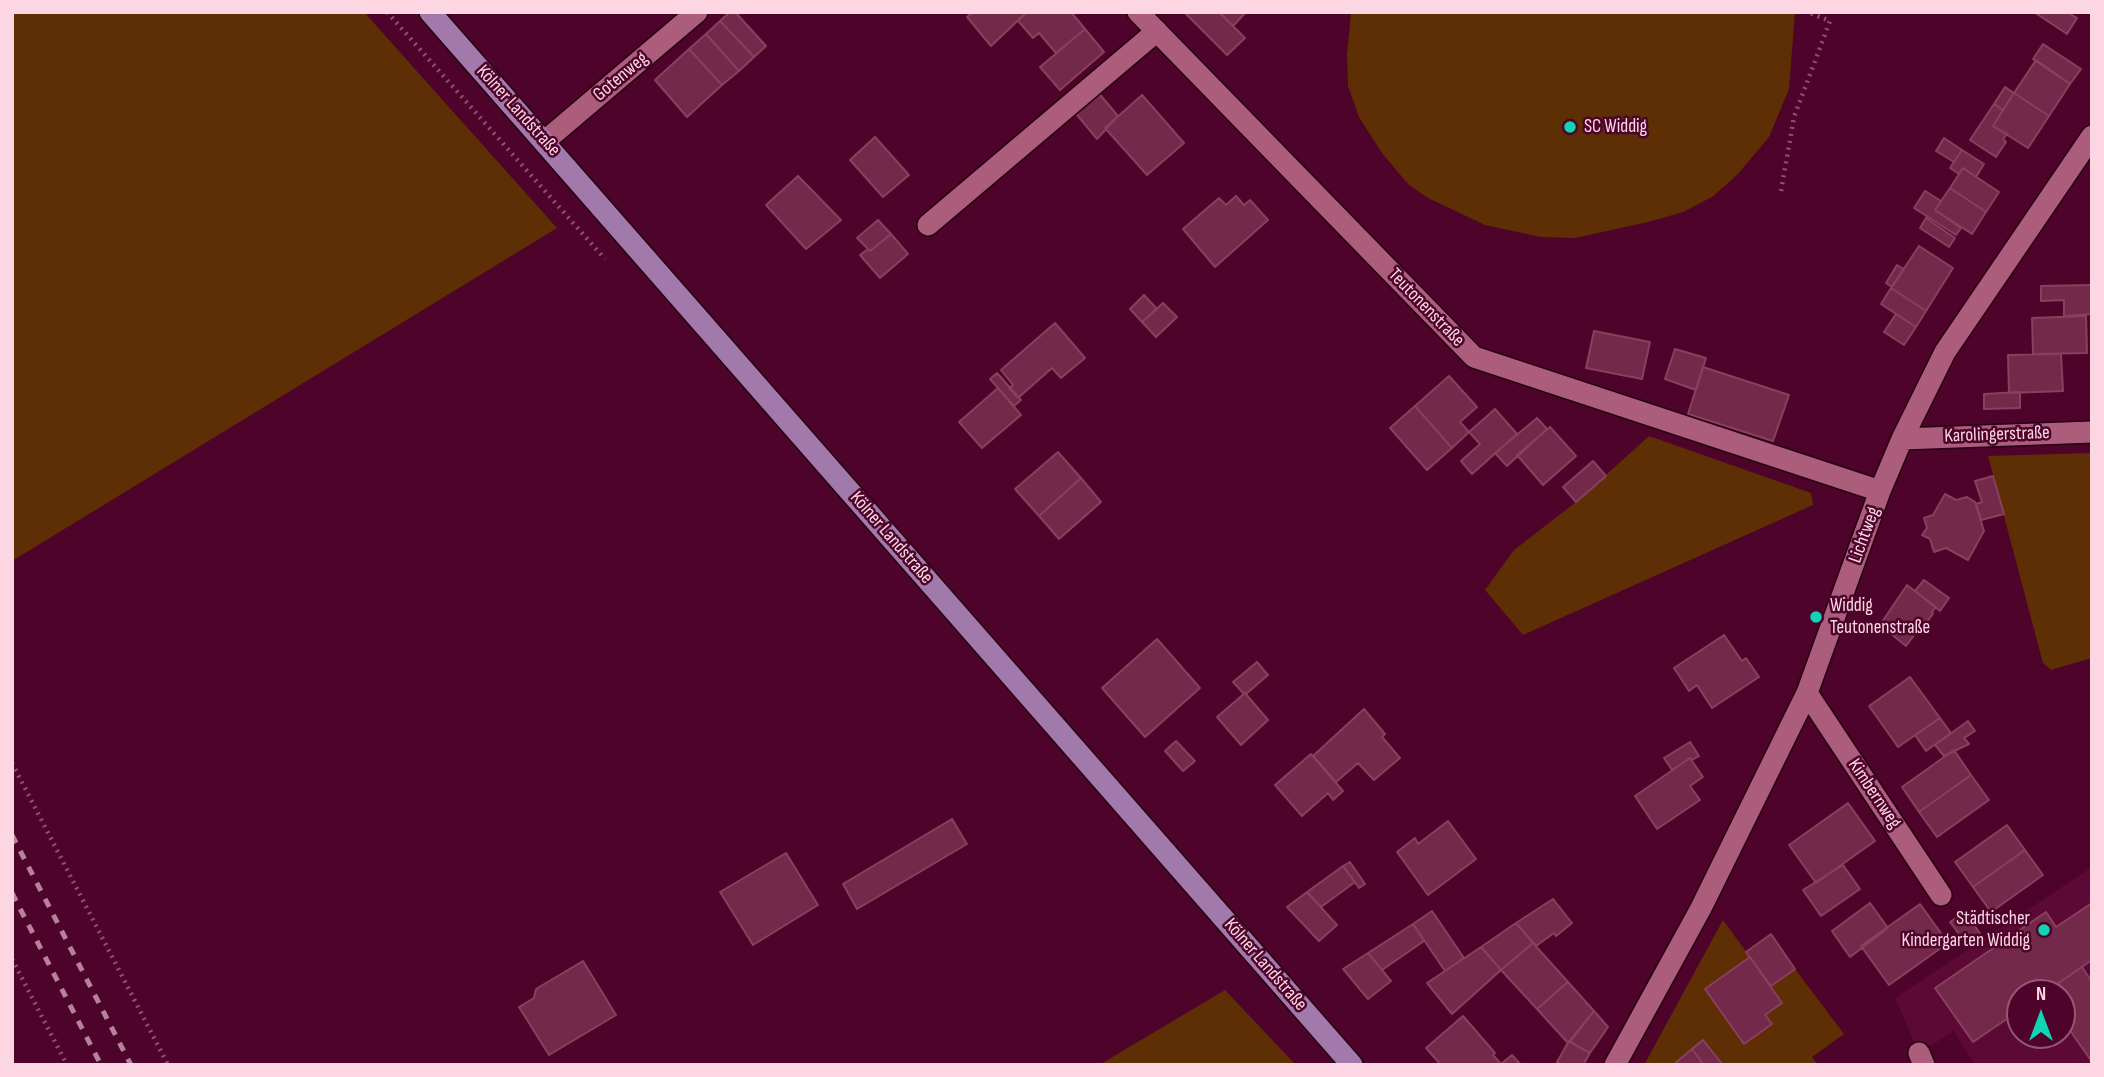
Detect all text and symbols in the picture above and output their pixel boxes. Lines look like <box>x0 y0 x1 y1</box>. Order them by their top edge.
street label: Gotenweg <box>589 47 653 107</box>
street label: Kölner Landstraße <box>471 61 565 161</box>
place label: SC Widdig <box>1584 116 1647 138</box>
marker: SC Widdig <box>1562 119 1578 135</box>
street label: Teutonenstraße <box>1383 264 1469 352</box>
street label: Karolingerstraße <box>1944 422 2050 448</box>
street label: Kölner Landstraße <box>845 487 937 589</box>
street label: Lichtweg <box>1844 504 1886 566</box>
place label: Widdig Teutonenstraße <box>1830 595 1930 639</box>
marker: Widdig Teutonenstraße <box>1808 609 1824 625</box>
street label: Kimbernweg <box>1842 755 1906 833</box>
place label: Städtischer Kindergarten Widdig <box>1902 908 2030 952</box>
street label: Kölner Landstraße <box>1219 914 1311 1016</box>
marker: Städtischer Kindergarten Widdig <box>2036 922 2052 938</box>
north arrow <box>2006 979 2076 1049</box>
text: N <box>2036 983 2046 1006</box>

